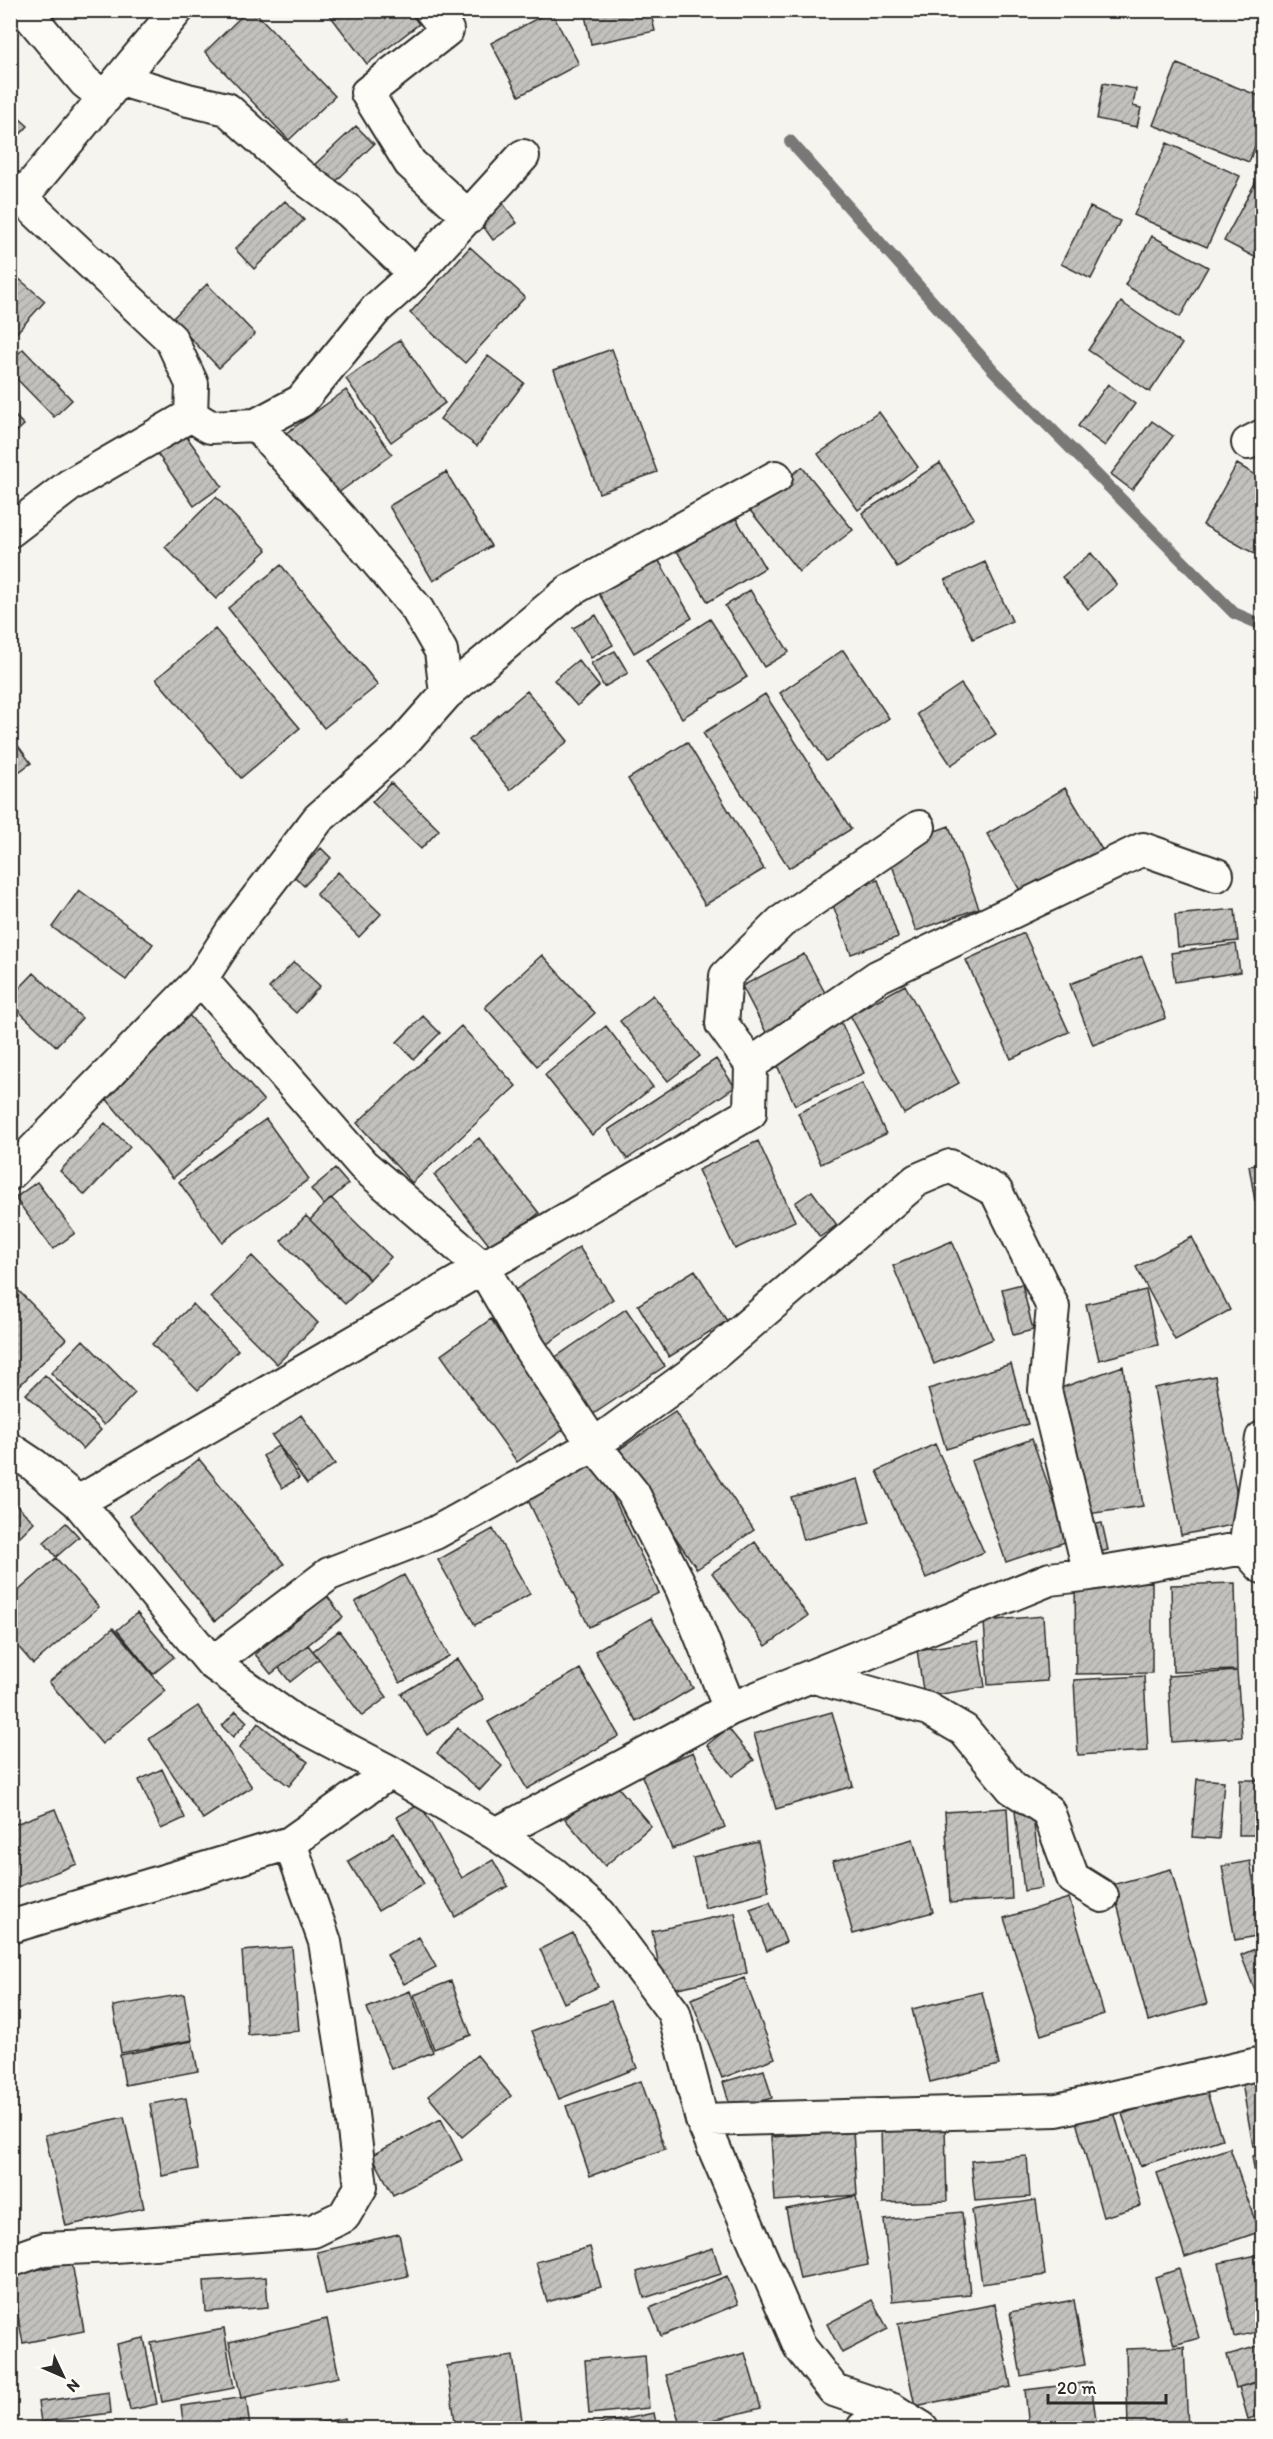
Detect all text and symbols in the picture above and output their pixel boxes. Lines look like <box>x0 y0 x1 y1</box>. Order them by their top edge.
north arrow <box>33 2346 93 2406</box>
scale bar <box>1048 2367 1166 2405</box>
text: N <box>63 2376 84 2397</box>
text: 20 m <box>1057 2377 1097 2399</box>

